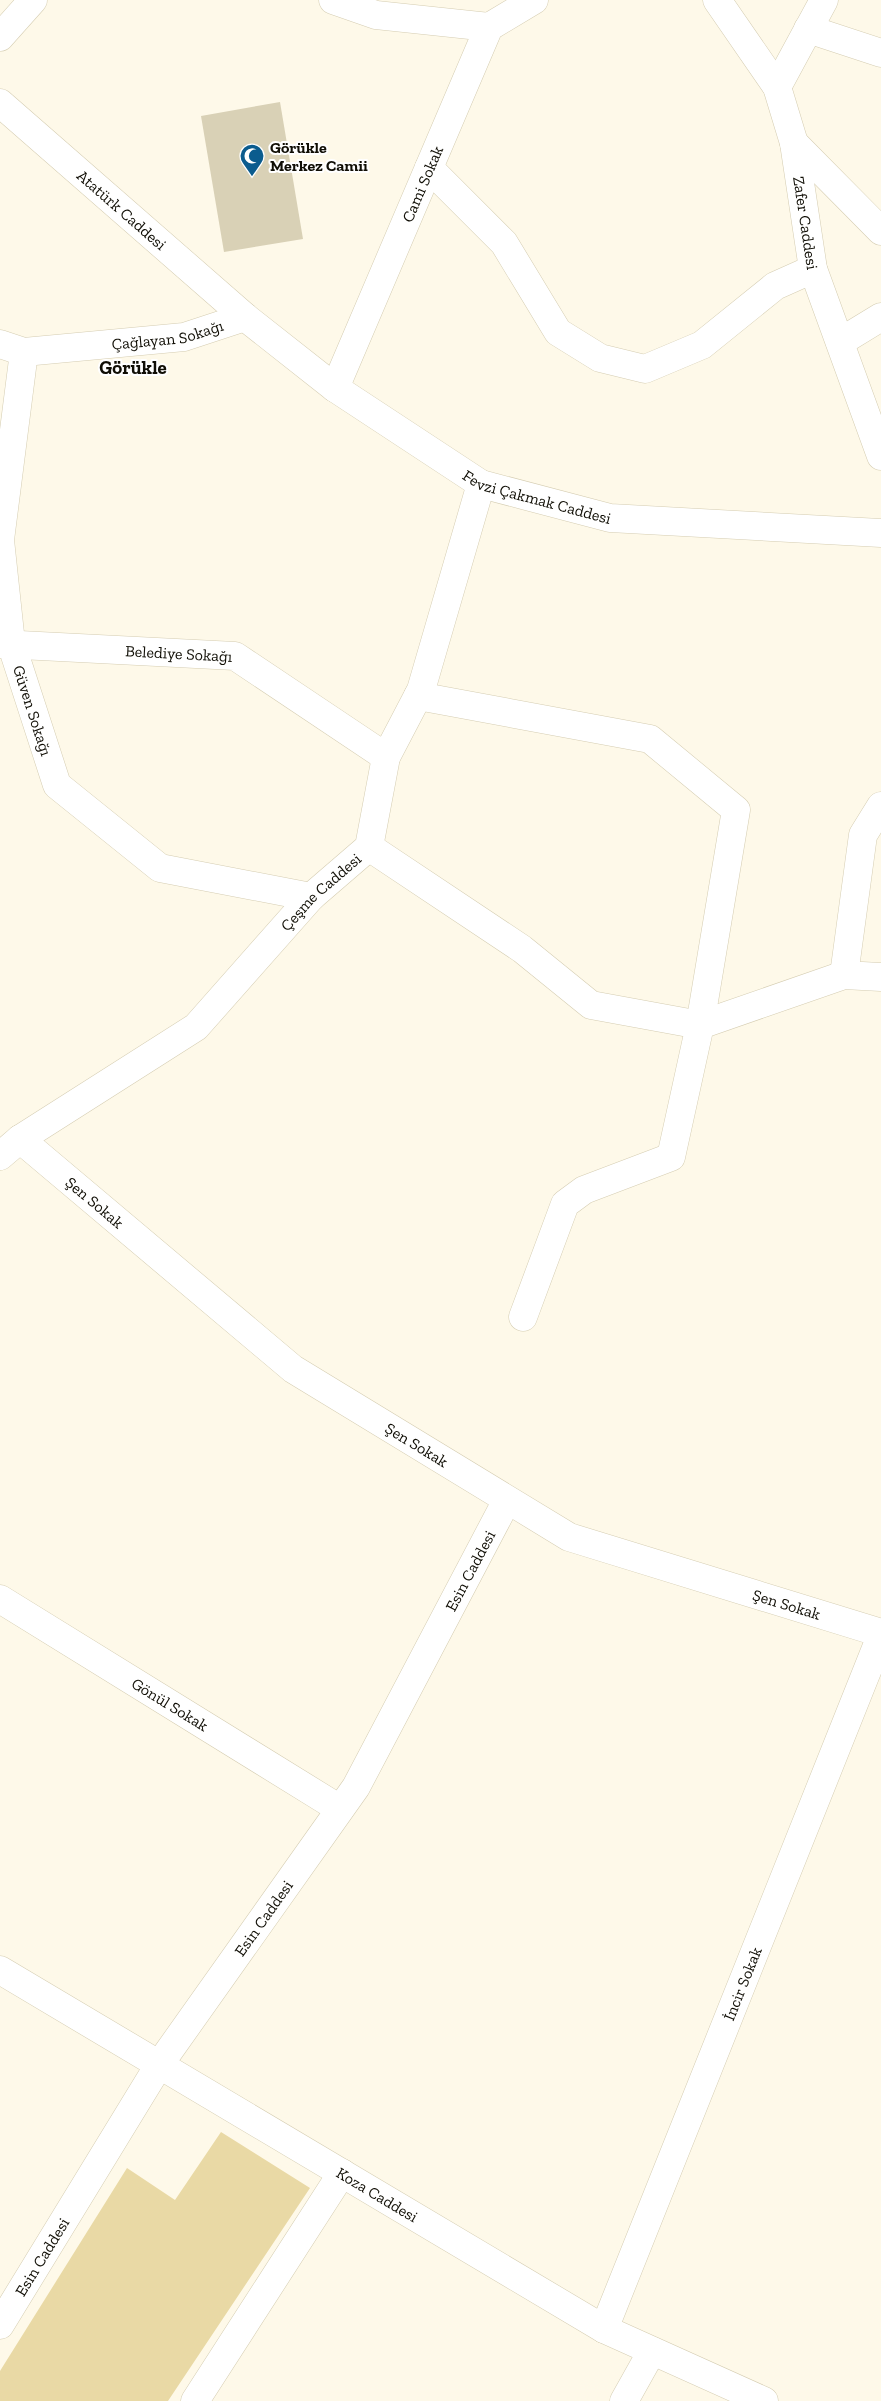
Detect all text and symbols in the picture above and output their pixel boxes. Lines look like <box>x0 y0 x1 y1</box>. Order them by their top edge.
place label: Görükle Merkez Camii <box>270 138 368 175</box>
street label: Cami Sokak <box>398 142 447 225</box>
mosque icon: Görükle Merkez Camii <box>239 143 265 177</box>
street label: Atatürk Caddesi <box>73 166 171 254</box>
street label: Zafer Caddesi <box>789 175 822 272</box>
street label: Çağlayan Sokağı <box>111 316 226 354</box>
district label: Görükle <box>99 356 167 379</box>
street label: Fevzi Çakmak Caddesi <box>459 466 614 528</box>
street label: Belediye Sokağı <box>125 641 233 666</box>
street label: Güven Sokağı <box>9 663 56 759</box>
street label: Çeşme Caddesi <box>277 849 366 935</box>
street label: Şen Sokak <box>62 1173 128 1233</box>
street label: Şen Sokak <box>382 1419 452 1472</box>
street label: Esin Caddesi <box>441 1527 500 1614</box>
street label: Şen Sokak <box>750 1585 824 1624</box>
street label: Gönül Sokak <box>128 1674 212 1736</box>
street label: Esin Caddesi <box>230 1876 297 1960</box>
street label: İncir Sokak <box>719 1944 766 2023</box>
street label: Koza Caddesi <box>333 2163 422 2227</box>
street label: Esin Caddesi <box>11 2214 74 2300</box>

